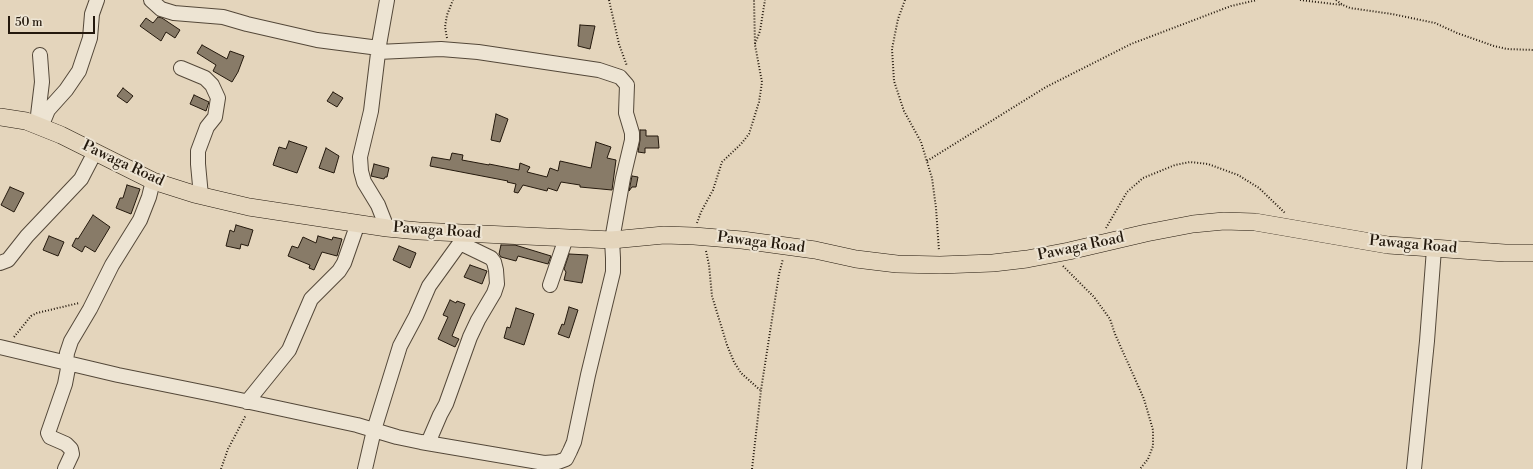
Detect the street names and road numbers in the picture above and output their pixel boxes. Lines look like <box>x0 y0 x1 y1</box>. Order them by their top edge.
street label: Pawaga Road <box>79 137 167 191</box>
street label: Pawaga Road <box>392 219 482 243</box>
street label: Pawaga Road <box>716 229 806 257</box>
street label: Pawaga Road <box>1036 229 1126 265</box>
street label: Pawaga Road <box>1368 232 1458 258</box>

